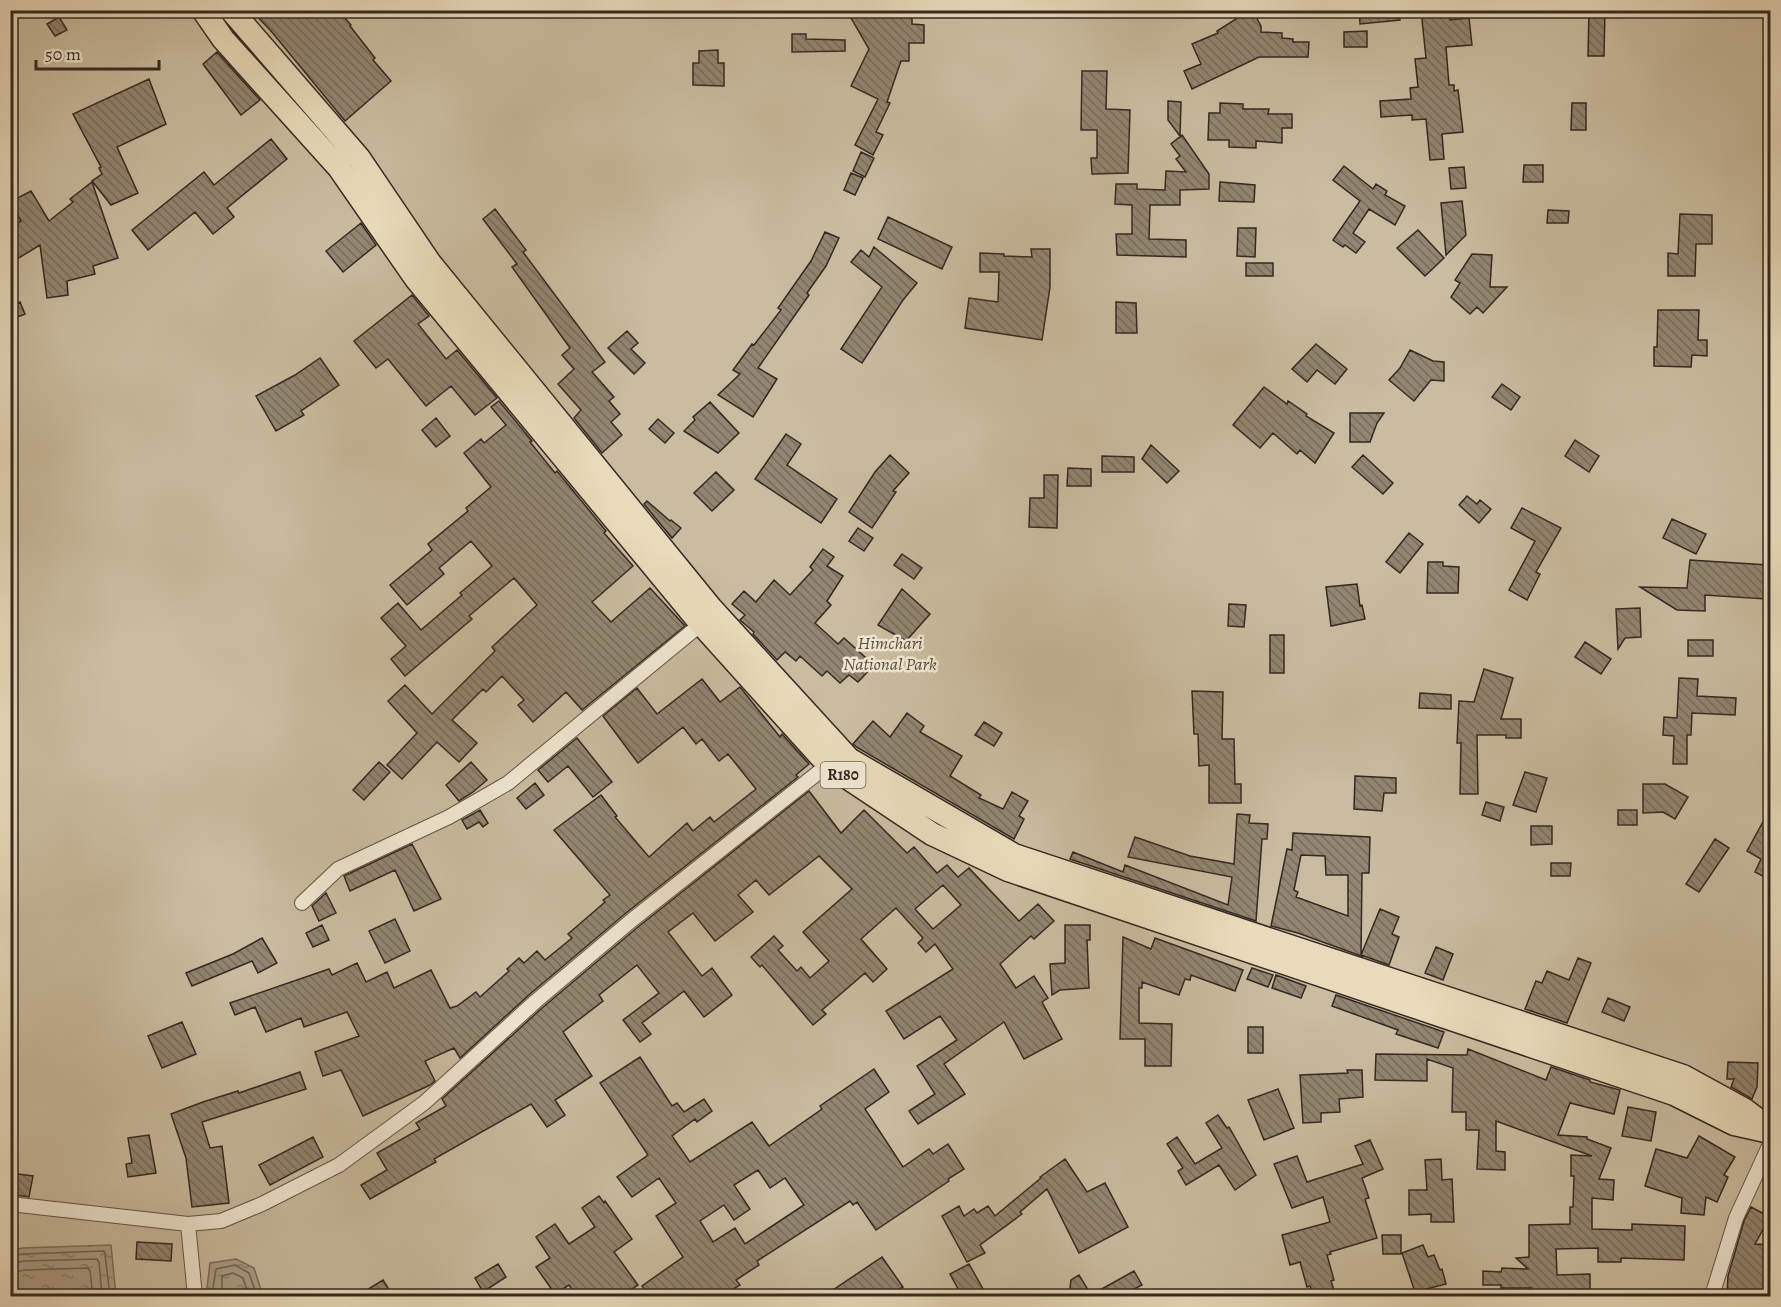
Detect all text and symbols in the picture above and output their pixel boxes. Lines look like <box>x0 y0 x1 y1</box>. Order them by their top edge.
scale bar <box>36 33 159 71</box>
text: 50 m <box>45 42 81 66</box>
park label: Himchari National Park <box>843 631 937 676</box>
road number: R180 <box>820 762 866 788</box>

